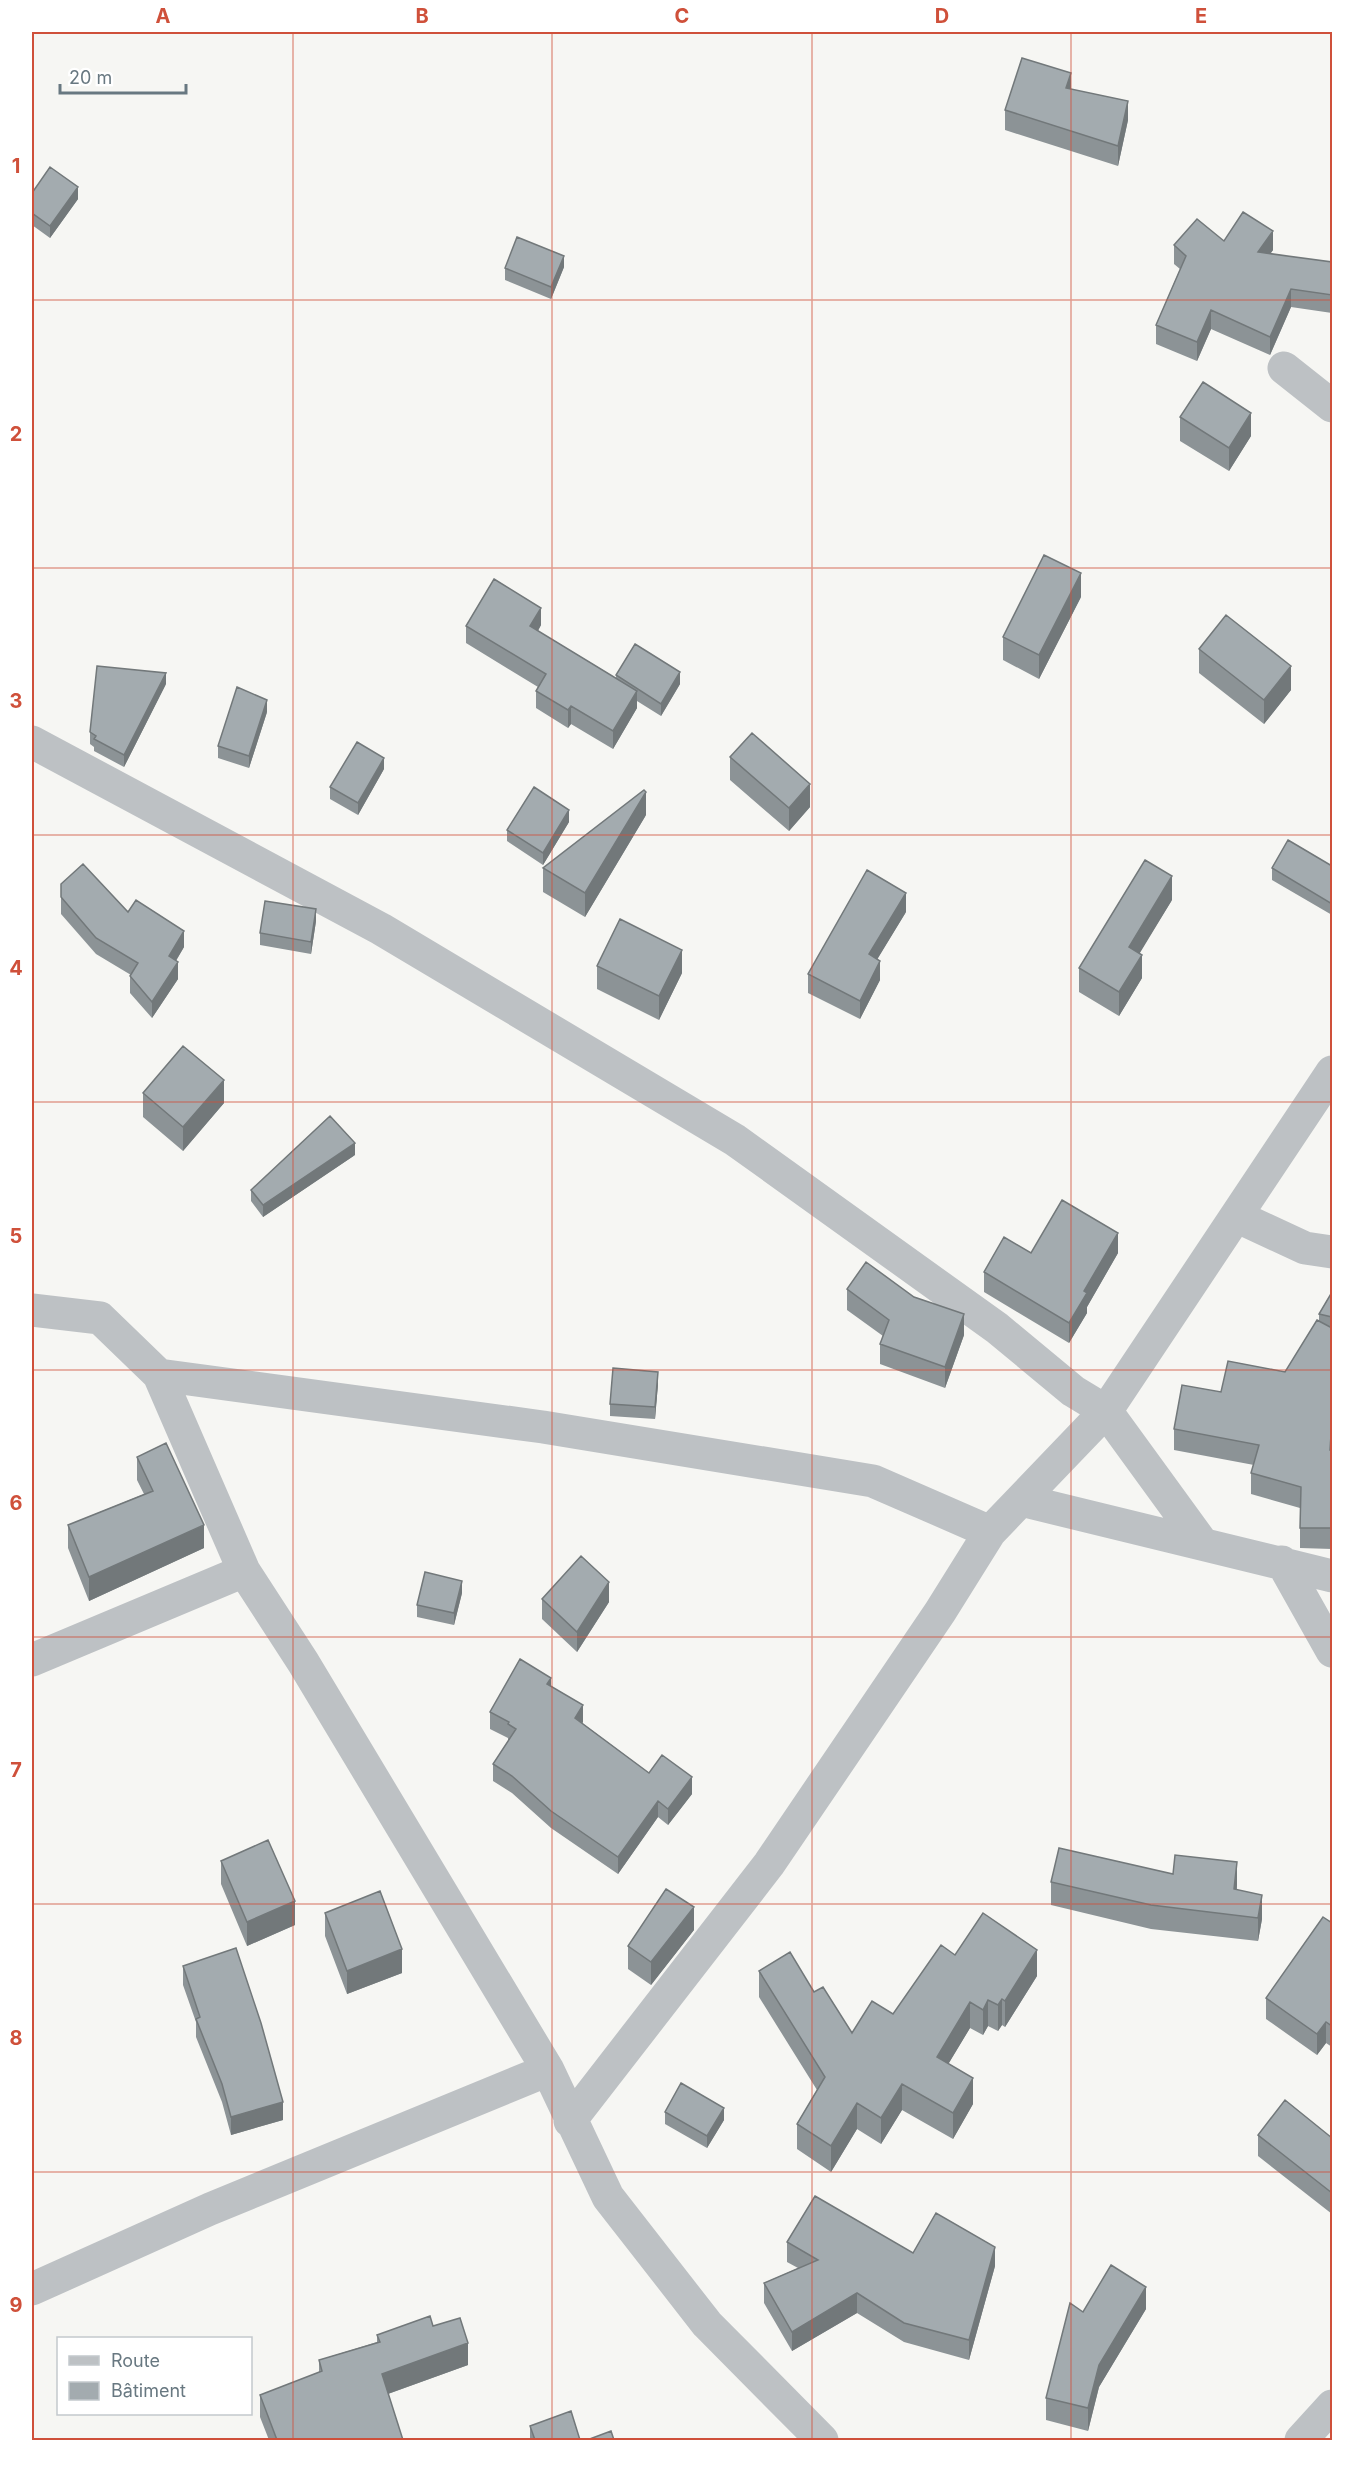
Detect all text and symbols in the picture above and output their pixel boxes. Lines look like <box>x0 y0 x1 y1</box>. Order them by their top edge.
text: A <box>156 4 171 28</box>
text: B <box>415 4 429 28</box>
text: C <box>675 4 689 28</box>
text: D <box>935 4 949 28</box>
text: E <box>1195 4 1207 28</box>
scale bar <box>60 57 186 95</box>
text: 20 m <box>69 67 112 88</box>
text: 1 <box>12 154 20 178</box>
text: 2 <box>10 422 22 446</box>
text: 3 <box>10 689 22 713</box>
text: 4 <box>9 956 23 980</box>
text: 5 <box>10 1224 22 1248</box>
text: 6 <box>10 1491 23 1515</box>
text: 7 <box>10 1758 22 1782</box>
text: 8 <box>9 2026 23 2050</box>
text: 9 <box>10 2293 23 2317</box>
legend <box>57 2337 252 2415</box>
text: Route <box>111 2350 160 2371</box>
text: Bâtiment <box>111 2380 186 2401</box>

